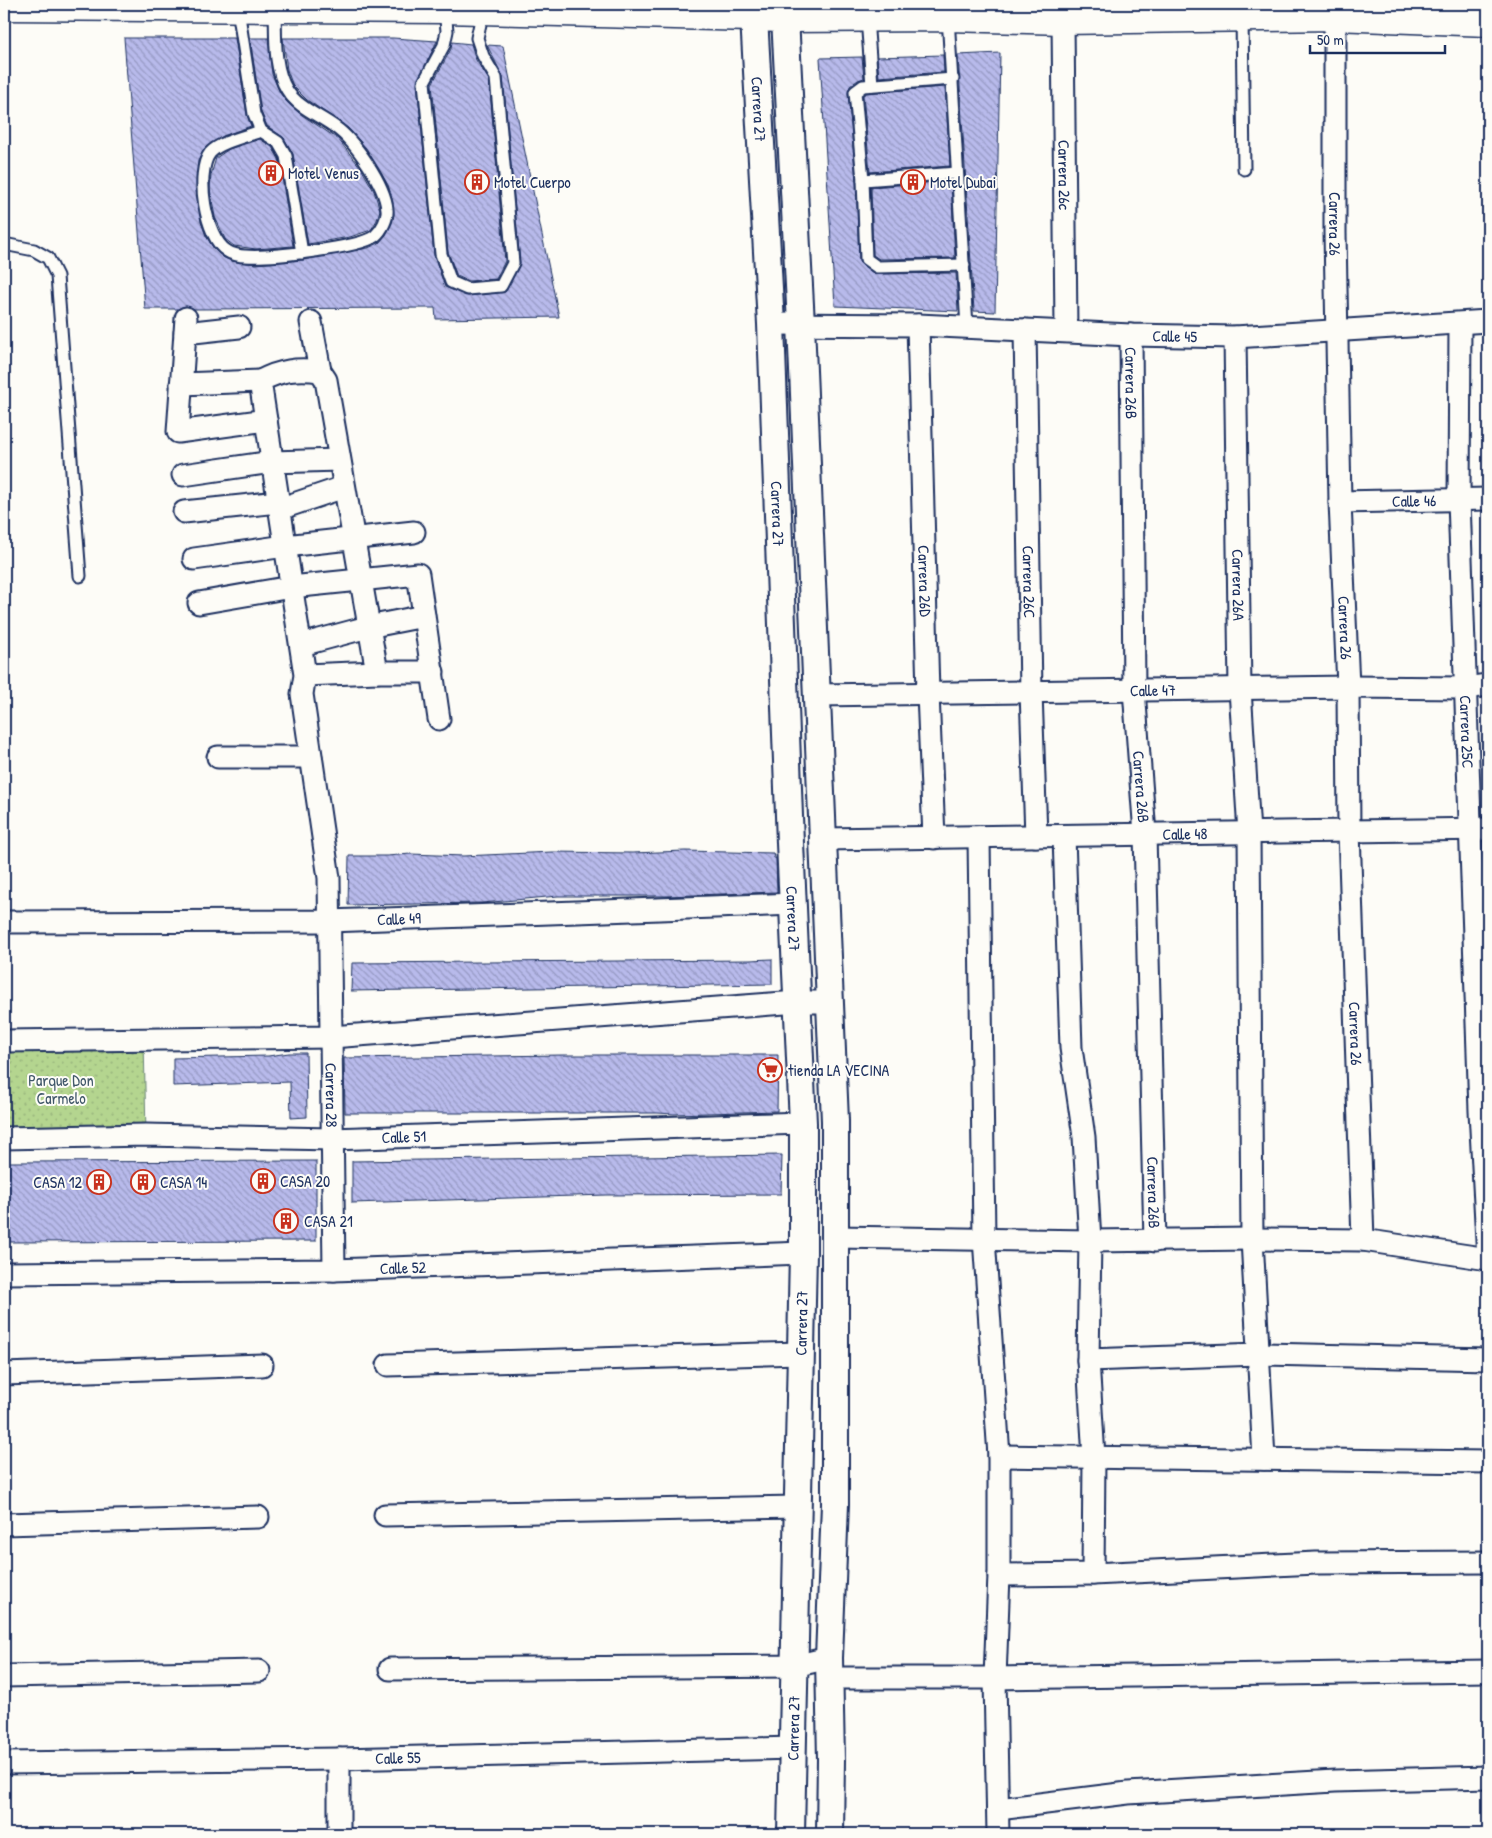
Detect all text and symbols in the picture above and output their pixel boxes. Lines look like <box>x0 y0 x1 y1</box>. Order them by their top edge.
scale bar <box>1310 22 1444 54</box>
text: 50 m <box>1317 29 1344 50</box>
street label: Carrera 27 <box>746 76 772 143</box>
street label: Carrera 26c <box>1053 140 1076 211</box>
building icon: Motel Venus <box>258 160 284 186</box>
place label: Motel Venus <box>288 162 359 184</box>
building icon: Motel Cuerpo <box>464 169 490 195</box>
building icon: Motel Dubai <box>900 169 926 195</box>
place label: Motel Cuerpo <box>494 171 571 193</box>
place label: Motel Dubai <box>930 171 996 193</box>
street label: Carrera 26 <box>1324 192 1346 256</box>
street label: Calle 45 <box>1152 324 1198 347</box>
street label: Carrera 26B <box>1120 347 1143 419</box>
street label: Carrera 27 <box>766 481 790 547</box>
street label: Calle 46 <box>1392 489 1436 512</box>
street label: Carrera 26D <box>913 545 937 617</box>
street label: Carrera 26C <box>1018 545 1041 619</box>
street label: Carrera 26A <box>1227 549 1250 621</box>
street label: Carrera 26 <box>1333 595 1358 660</box>
street label: Calle 47 <box>1130 679 1176 701</box>
street label: Carrera 25C <box>1455 695 1479 769</box>
street label: Carrera 26B <box>1128 750 1155 823</box>
street label: Calle 48 <box>1162 822 1208 845</box>
street label: Carrera 27 <box>781 885 806 952</box>
street label: Calle 49 <box>377 907 421 930</box>
street label: Carrera 26 <box>1344 1001 1368 1066</box>
supermarket icon: tienda LA VECINA <box>757 1057 783 1083</box>
place label: tienda LA VECINA <box>788 1059 889 1081</box>
street label: Carrera 28 <box>320 1063 343 1127</box>
park label: Parque Don Carmelo <box>28 1069 94 1109</box>
street label: Calle 51 <box>381 1125 427 1148</box>
street label: Carrera 26B <box>1142 1156 1166 1229</box>
building icon: CASA 20 <box>250 1168 276 1194</box>
building icon: CASA 12 <box>86 1169 112 1195</box>
building icon: CASA 14 <box>130 1169 156 1195</box>
place label: CASA 20 <box>280 1170 330 1192</box>
place label: CASA 12 <box>33 1171 82 1193</box>
place label: CASA 14 <box>160 1171 207 1193</box>
building icon: CASA 21 <box>273 1208 299 1234</box>
place label: CASA 21 <box>304 1210 353 1232</box>
street label: Calle 52 <box>379 1256 427 1279</box>
street label: Carrera 27 <box>789 1290 813 1356</box>
street label: Carrera 27 <box>781 1695 805 1761</box>
street label: Calle 55 <box>375 1746 421 1769</box>

